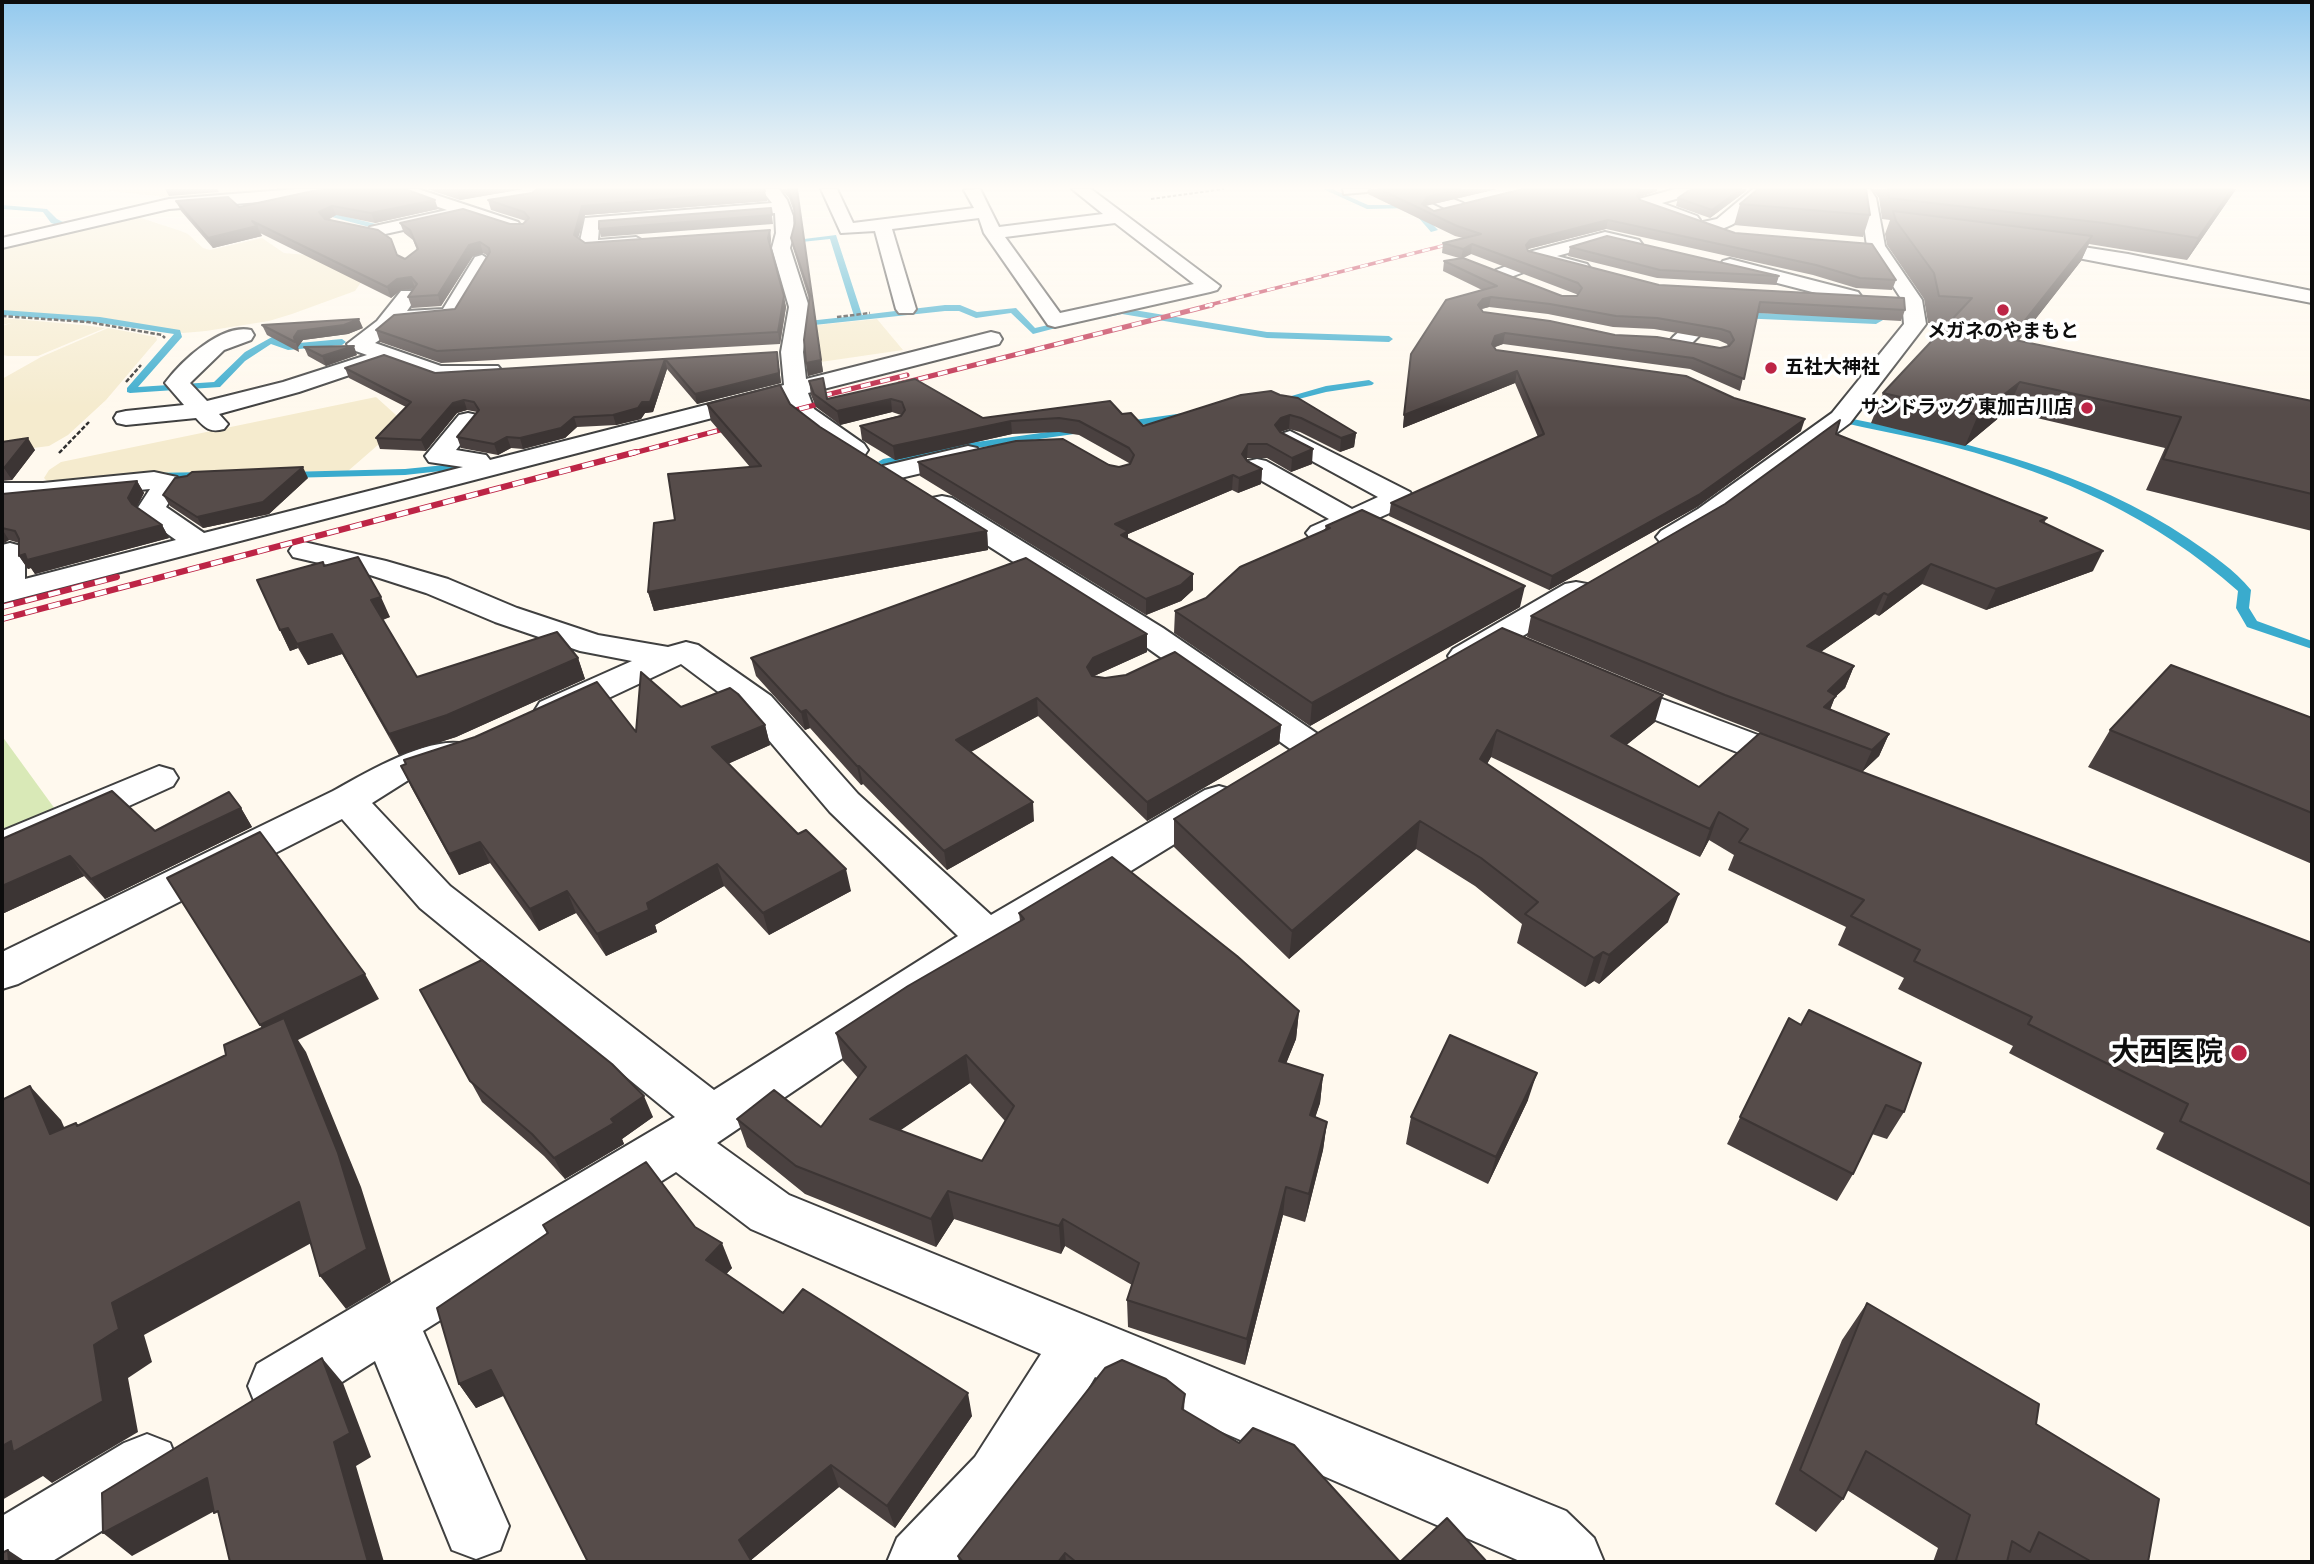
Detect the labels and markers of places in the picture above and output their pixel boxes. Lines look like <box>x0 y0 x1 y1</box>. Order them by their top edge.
marker: メガネのやまもと <box>1995 302 2011 318</box>
place label: メガネのやまもと <box>1927 321 2079 343</box>
place label: 五社大神社 <box>1785 357 1880 379</box>
marker: 五社大神社 <box>1763 360 1779 376</box>
place label: サンドラッグ 東加古川店 <box>1860 397 2073 419</box>
marker: サンドラッグ 東加古川店 <box>2079 400 2095 416</box>
place label: 大西医院 <box>2111 1036 2223 1070</box>
marker: 大西医院 <box>2229 1043 2249 1063</box>

